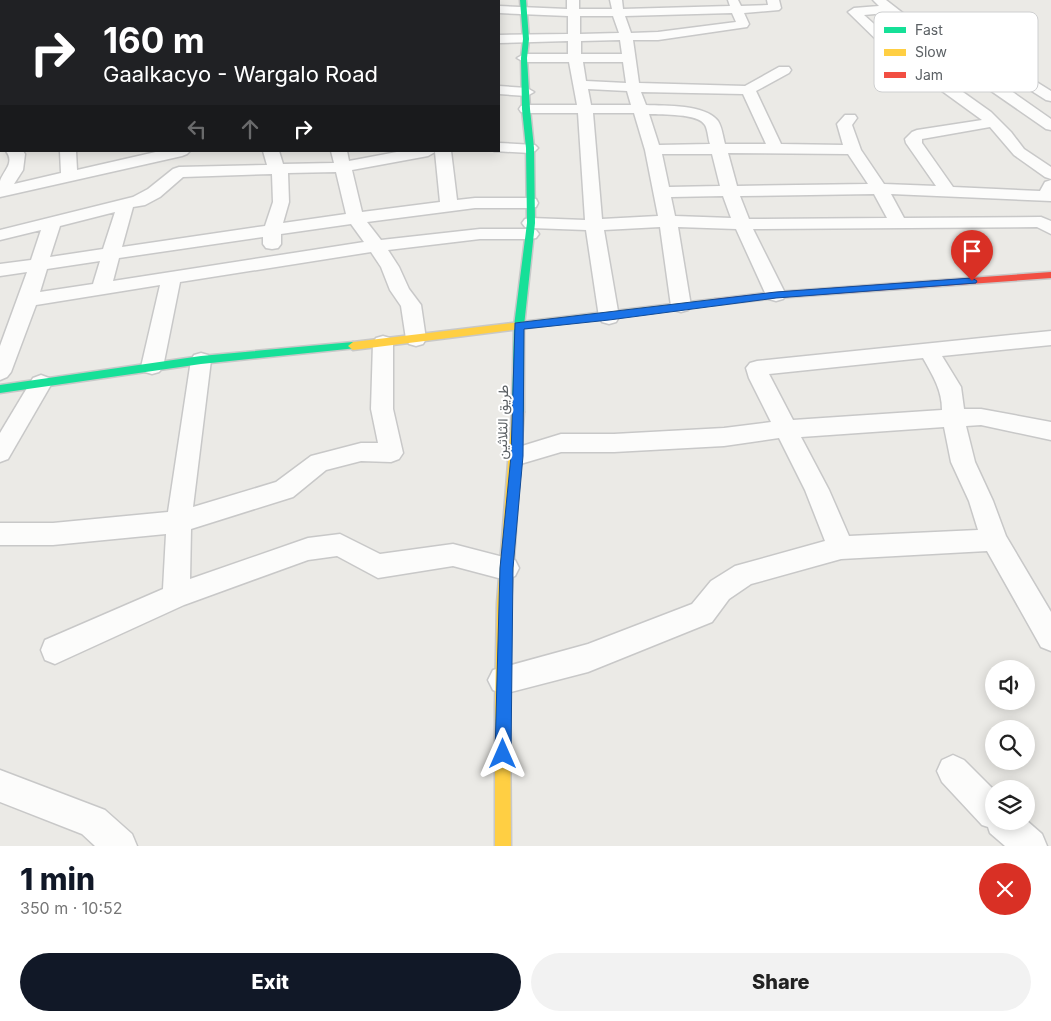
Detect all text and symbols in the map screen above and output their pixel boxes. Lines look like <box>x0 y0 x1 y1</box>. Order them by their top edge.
legend <box>874 12 1038 92</box>
text: 160 m <box>103 19 205 61</box>
icon: right <box>20 20 85 85</box>
text: Fast <box>915 21 943 38</box>
text: Slow <box>915 43 947 60</box>
text: Gaalkacyo - Wargalo Road <box>103 61 378 87</box>
text: Jam <box>915 66 943 83</box>
icon: left <box>183 115 211 143</box>
icon: ahead <box>236 115 264 143</box>
icon: right <box>289 115 317 143</box>
pin <box>951 230 993 281</box>
icon: arrive <box>958 237 986 265</box>
street label: طريق الثلاثين <box>493 385 512 459</box>
map controls <box>985 660 1035 830</box>
button: sound <box>985 660 1035 710</box>
button: search <box>985 720 1035 770</box>
position arrow <box>476 727 528 779</box>
button: layers <box>985 780 1035 830</box>
text: 1 min <box>20 861 95 897</box>
button: close <box>979 863 1031 915</box>
text: 350 m · 10:52 <box>20 898 123 918</box>
button: Exit <box>20 953 521 1011</box>
button: Share <box>531 953 1031 1011</box>

